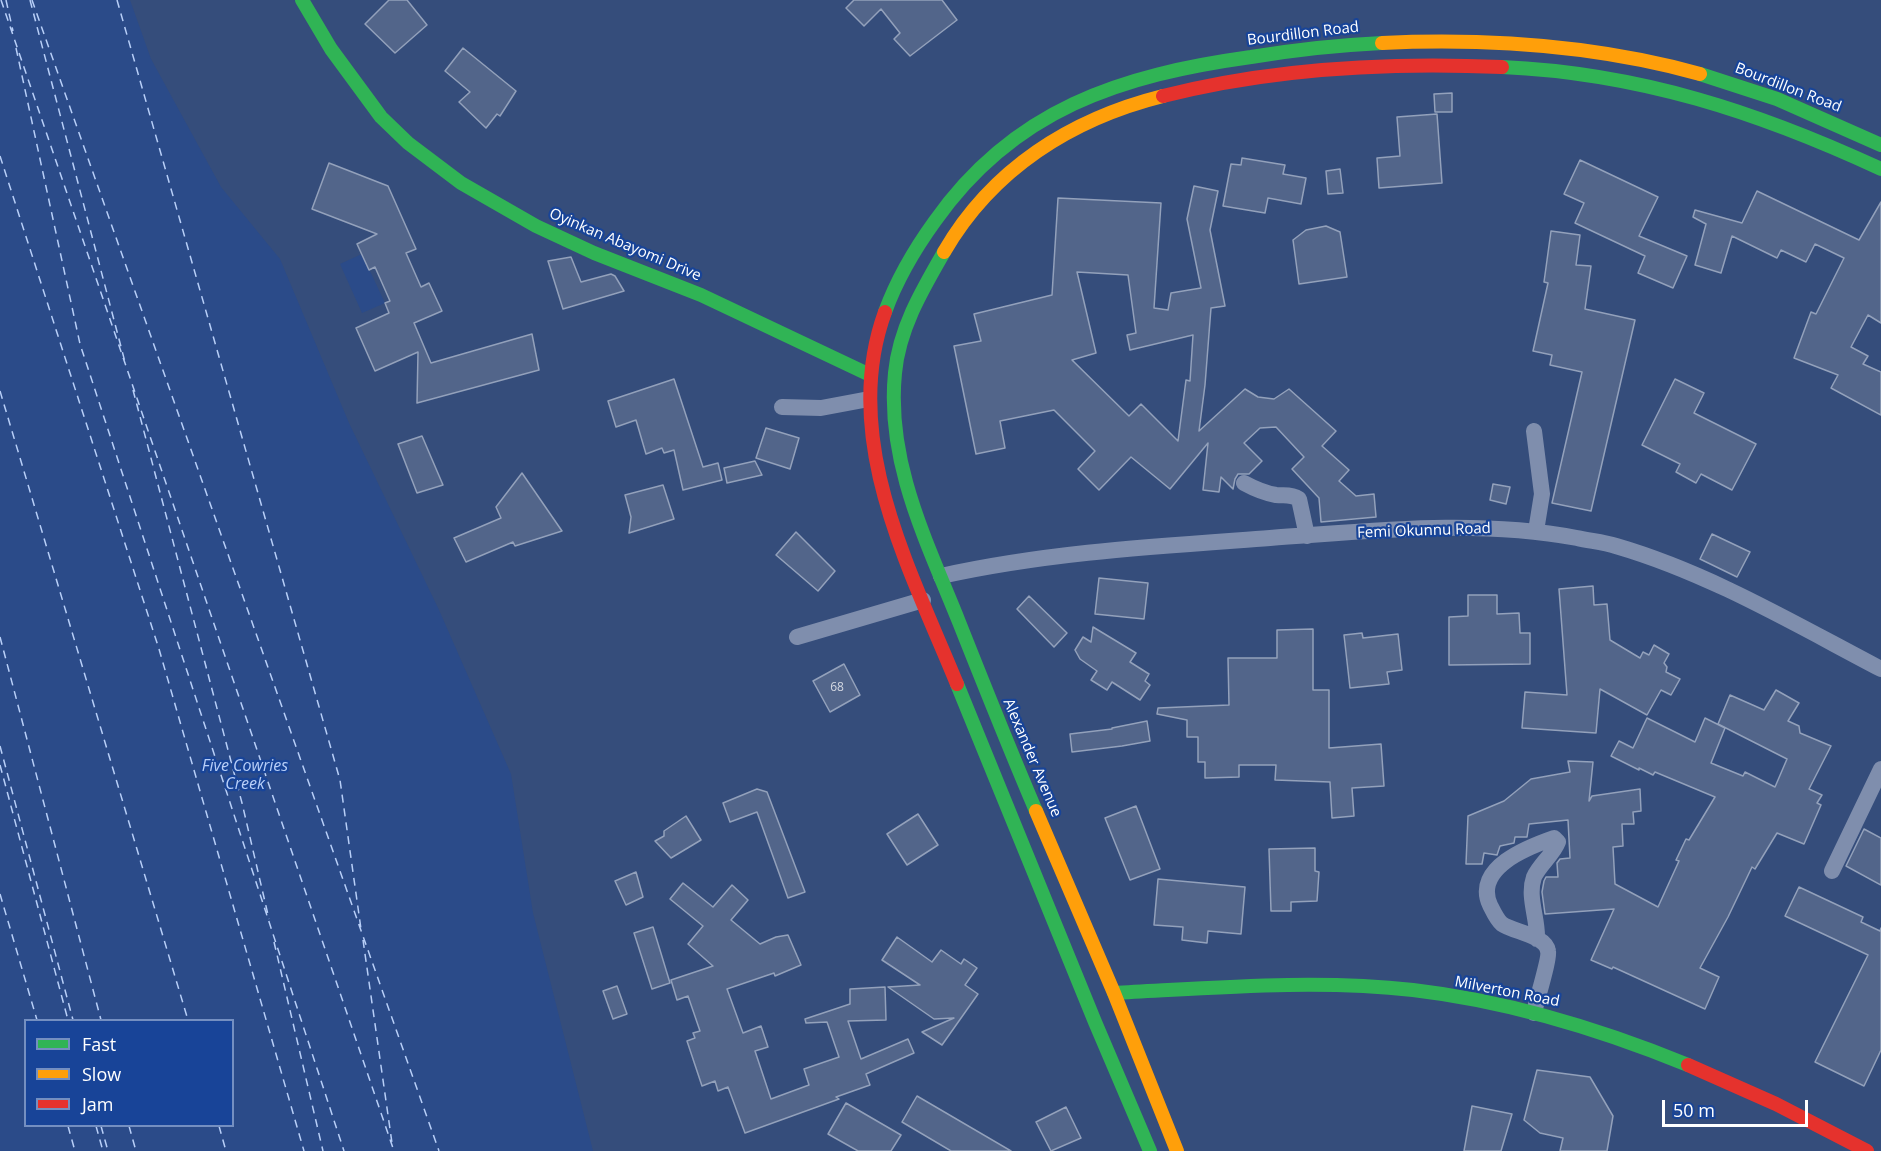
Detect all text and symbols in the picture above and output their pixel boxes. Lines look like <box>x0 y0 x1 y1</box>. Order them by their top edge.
street label: Bourdillon Road <box>1246 18 1360 50</box>
street label: Bourdillon Road <box>1732 59 1844 117</box>
street label: Oyinkan Abayomi Drive <box>546 205 704 285</box>
street label: Femi Okunnu Road <box>1357 520 1491 542</box>
house number: 68 <box>830 681 844 695</box>
street label: Alexander Avenue <box>999 696 1065 820</box>
water label: Five Cowries Creek <box>202 756 288 794</box>
street label: Milverton Road <box>1453 973 1561 1011</box>
legend <box>24 1019 234 1127</box>
text: Fast <box>82 1032 116 1056</box>
text: Slow <box>82 1062 121 1086</box>
scale bar <box>1665 1088 1810 1126</box>
text: Jam <box>82 1092 114 1116</box>
text: 50 m <box>1673 1098 1715 1122</box>

